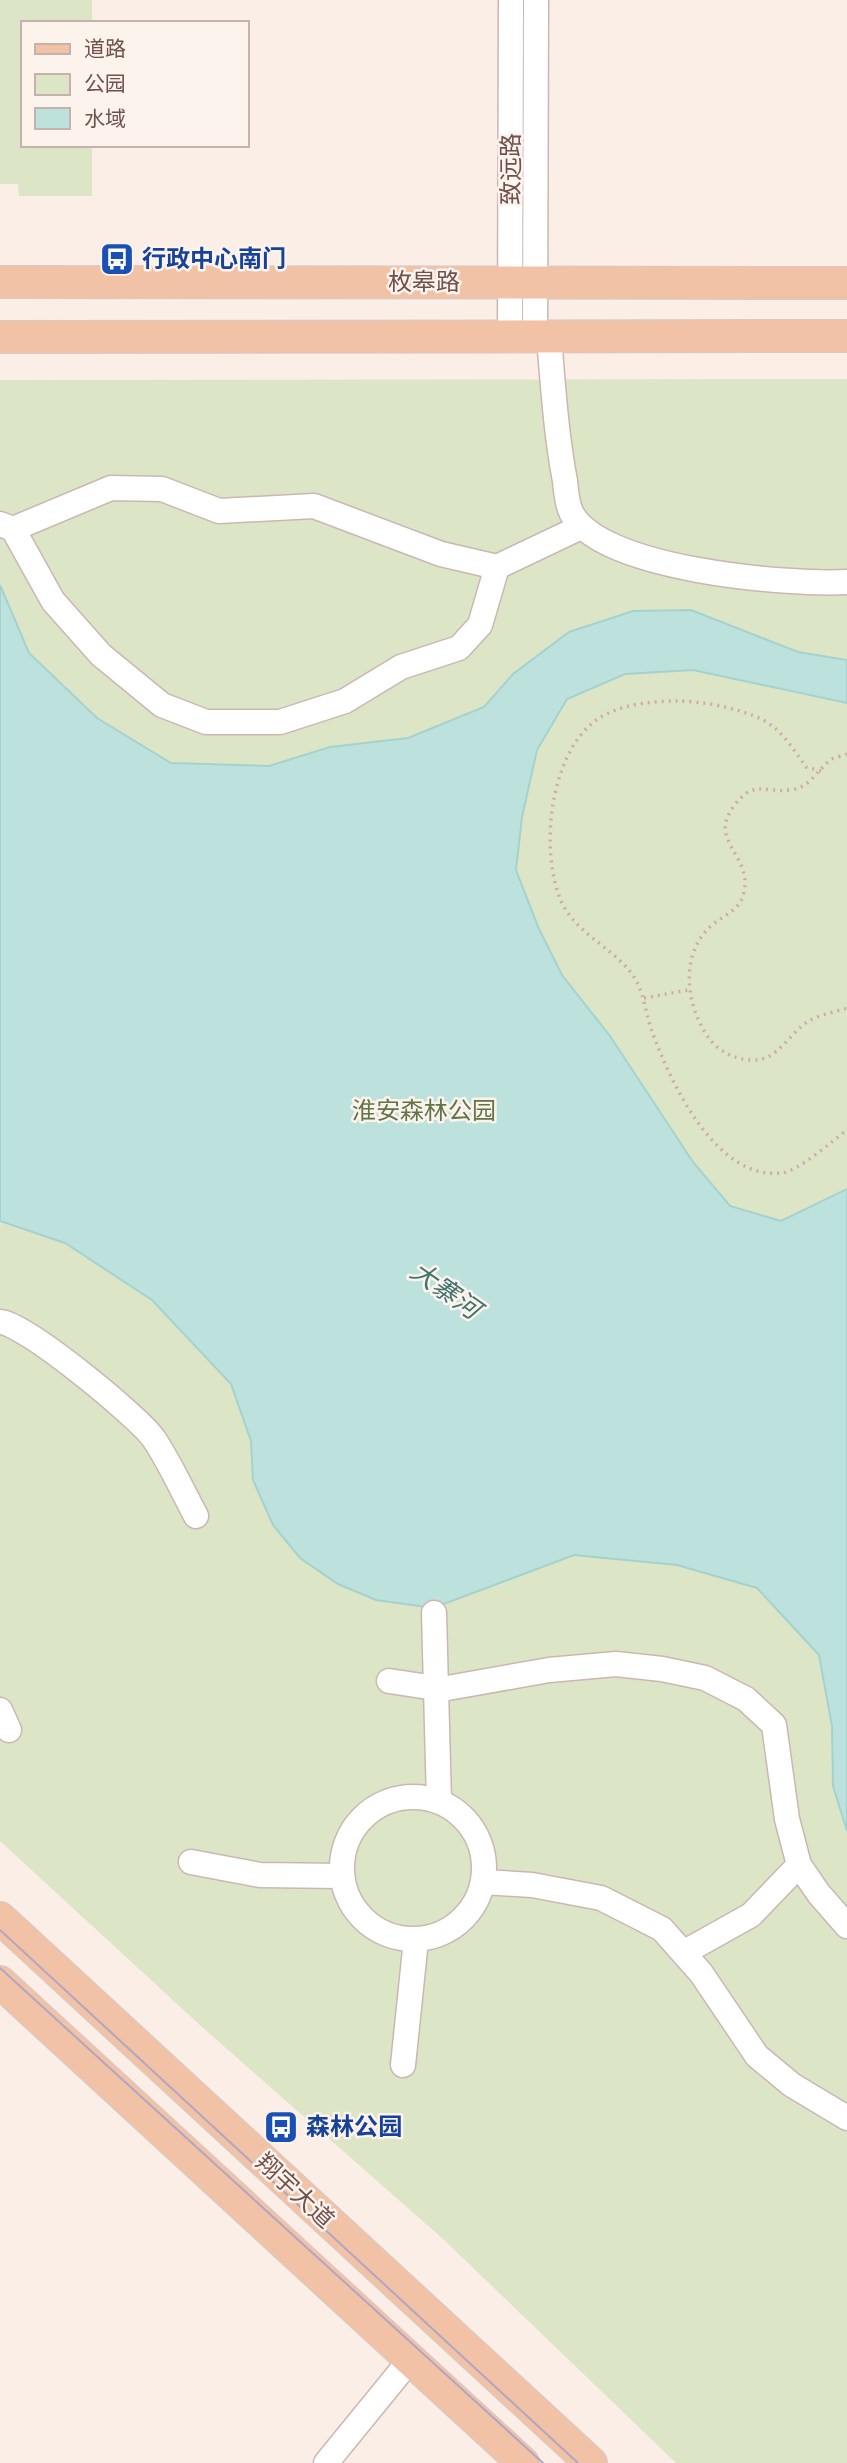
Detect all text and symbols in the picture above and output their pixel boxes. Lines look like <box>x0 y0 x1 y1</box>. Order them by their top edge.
legend <box>21 21 248 147</box>
text: 道路 <box>84 36 126 62</box>
text: 公园 <box>84 71 126 97</box>
text: 水域 <box>84 106 126 132</box>
street label: 致远路 <box>496 133 526 205</box>
bus stop icon: 行政中心南门 <box>98 240 136 278</box>
place label: 行政中心南门 <box>142 244 286 274</box>
street label: 枚皋路 <box>388 267 460 297</box>
park label: 淮安森林公园 <box>352 1096 496 1126</box>
water label: 大寨河 <box>404 1256 490 1329</box>
bus stop icon: 森林公园 <box>262 2108 300 2146</box>
place label: 森林公园 <box>306 2112 402 2142</box>
street label: 翔宇大道 <box>250 2147 340 2235</box>

